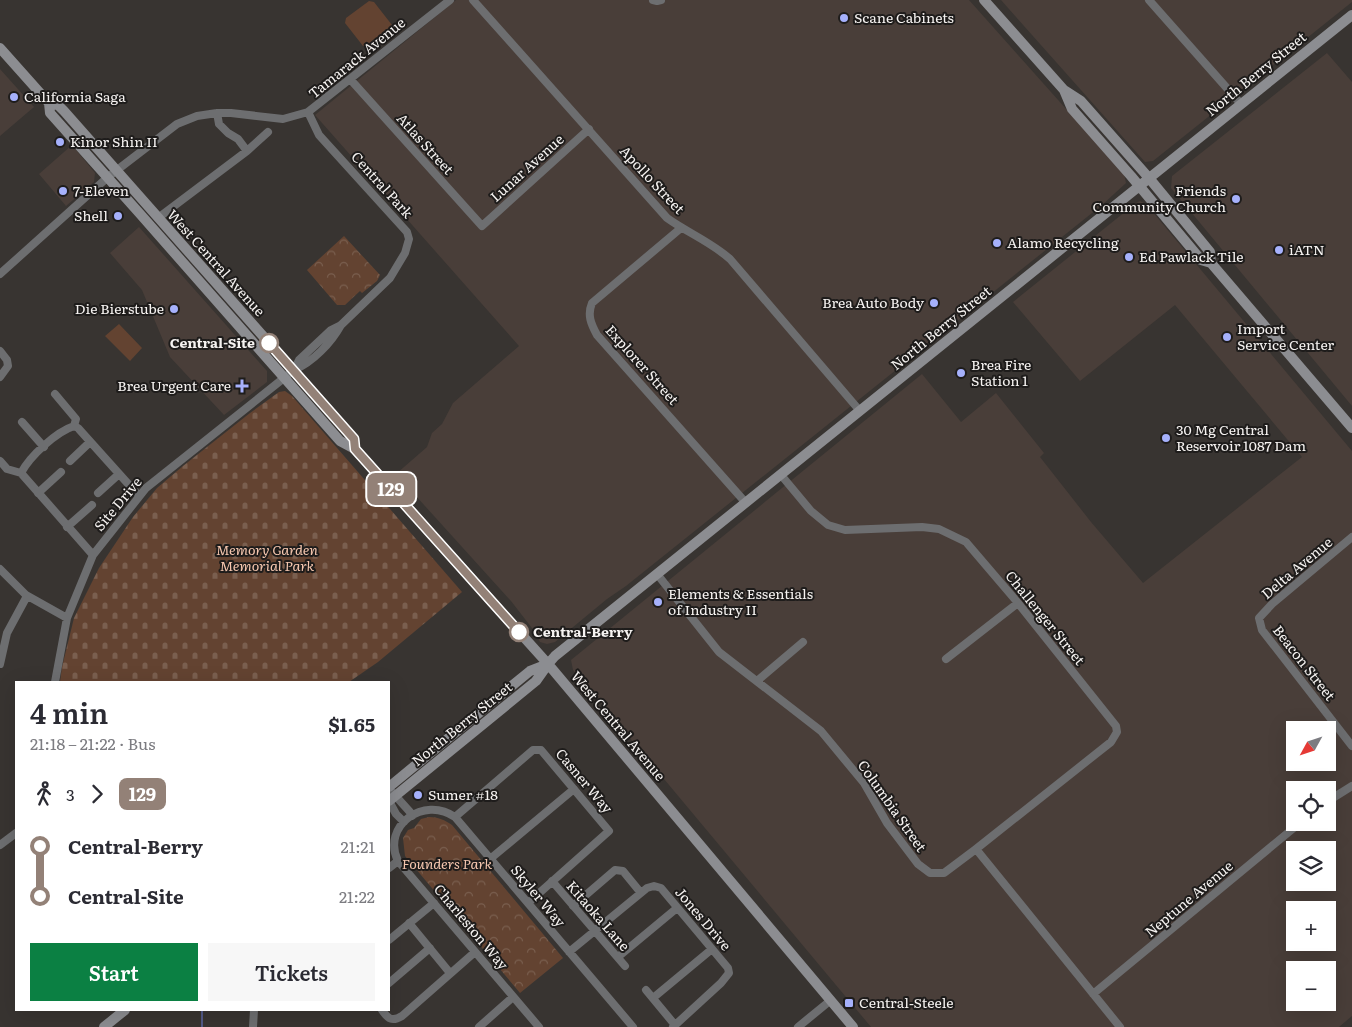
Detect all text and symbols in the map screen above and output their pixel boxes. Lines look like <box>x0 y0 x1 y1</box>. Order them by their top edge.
place label: Scane Cabinets <box>854 7 954 27</box>
street label: Tamarack Avenue <box>304 12 409 103</box>
marker: Scane Cabinets <box>838 12 850 24</box>
street label: North Berry Street <box>1201 26 1310 120</box>
place label: California Saga <box>24 86 126 106</box>
marker: California Saga <box>8 91 20 103</box>
street label: Atlas Street <box>393 108 459 179</box>
street label: Lunar Avenue <box>485 129 567 206</box>
place label: Kinor Shin II <box>70 131 158 151</box>
marker: Kinor Shin II <box>54 136 66 148</box>
street label: Apollo Street <box>616 141 690 218</box>
street label: Central Park <box>347 147 418 222</box>
place label: 7-Eleven <box>73 180 129 200</box>
place label: Friends Community Church <box>1093 180 1226 216</box>
marker: 7-Eleven <box>57 185 69 197</box>
marker: Friends Community Church <box>1230 193 1242 205</box>
street label: West Central Avenue <box>163 204 270 320</box>
place label: Shell <box>74 205 108 225</box>
marker: Shell <box>112 210 124 222</box>
place label: Alamo Recycling <box>1007 232 1119 252</box>
marker: Alamo Recycling <box>991 237 1003 249</box>
place label: iATN <box>1289 239 1325 259</box>
marker: iATN <box>1273 244 1285 256</box>
place label: Ed Pawlack Tile <box>1139 246 1244 266</box>
marker: Ed Pawlack Tile <box>1123 251 1135 263</box>
street label: North Berry Street <box>886 280 995 374</box>
place label: Brea Auto Body <box>822 292 925 312</box>
marker: Brea Auto Body <box>928 297 940 309</box>
place label: Die Bierstube <box>75 298 164 318</box>
marker: Die Bierstube <box>168 303 180 315</box>
place label: Import Service Center <box>1237 318 1335 354</box>
street label: Explorer Street <box>602 320 684 409</box>
marker: Import Service Center <box>1221 331 1233 343</box>
place label: Central-Site <box>170 332 255 352</box>
marker: Central-Site <box>259 333 279 353</box>
place label: Brea Fire Station 1 <box>971 354 1031 390</box>
marker: Brea Fire Station 1 <box>955 367 967 379</box>
place label: Brea Urgent Care <box>117 375 231 395</box>
marker: Brea Urgent Care <box>235 379 249 393</box>
place label: 30 Mg Central Reservoir 1087 Dam <box>1176 419 1306 455</box>
marker: 30 Mg Central Reservoir 1087 Dam <box>1160 432 1172 444</box>
street label: Site Drive <box>89 472 146 535</box>
line badge: 129 <box>362 473 420 505</box>
text: 129 <box>377 475 405 502</box>
street label: Delta Avenue <box>1256 532 1336 603</box>
park label: Memory Garden Memorial Park <box>216 539 319 575</box>
street label: Challenger Street <box>1001 566 1090 669</box>
place label: Elements & Essentials of Industry II <box>668 583 813 619</box>
marker: Elements & Essentials of Industry II <box>652 596 664 608</box>
street label: Beacon Street <box>1269 620 1341 705</box>
place label: Central-Berry <box>533 621 633 641</box>
marker: Central-Berry <box>509 622 529 642</box>
street label: West Central Avenue <box>567 666 671 785</box>
street label: North Berry Street <box>407 676 516 770</box>
text: 4 min <box>30 691 108 733</box>
text: $1.65 <box>328 710 375 738</box>
north arrow <box>1286 721 1336 771</box>
map controls <box>1286 721 1336 1011</box>
text: 21:18 – 21:22 · Bus <box>30 731 155 755</box>
street label: Casner Way <box>552 744 618 818</box>
street label: Columbia Street <box>854 756 932 856</box>
icon: walk <box>30 780 58 808</box>
icon: forward <box>83 780 111 808</box>
text: 129 <box>129 780 156 807</box>
button: locate <box>1286 781 1336 831</box>
text: 3 <box>66 782 75 806</box>
place label: Sumer #18 <box>428 784 498 804</box>
marker: Sumer #18 <box>412 789 424 801</box>
text: Central-Berry <box>68 832 203 860</box>
text: 21:21 <box>341 834 375 858</box>
button: layers <box>1286 841 1336 891</box>
park label: Founders Park <box>402 853 493 873</box>
street label: Neptune Avenue <box>1140 855 1237 941</box>
street label: Skyler Way <box>507 860 571 931</box>
street label: Kitaoka Lane <box>563 876 635 955</box>
street label: Charleston Way <box>430 879 514 974</box>
text: Central-Site <box>68 882 184 910</box>
street label: Jones Drive <box>671 882 736 954</box>
text: 21:22 <box>339 884 375 908</box>
button: + <box>1286 901 1336 951</box>
button: Start <box>30 943 198 1001</box>
button: Tickets <box>208 943 375 1001</box>
button: − <box>1286 961 1336 1011</box>
place label: Central-Steele <box>859 992 953 1012</box>
marker: Central-Steele <box>843 997 855 1009</box>

